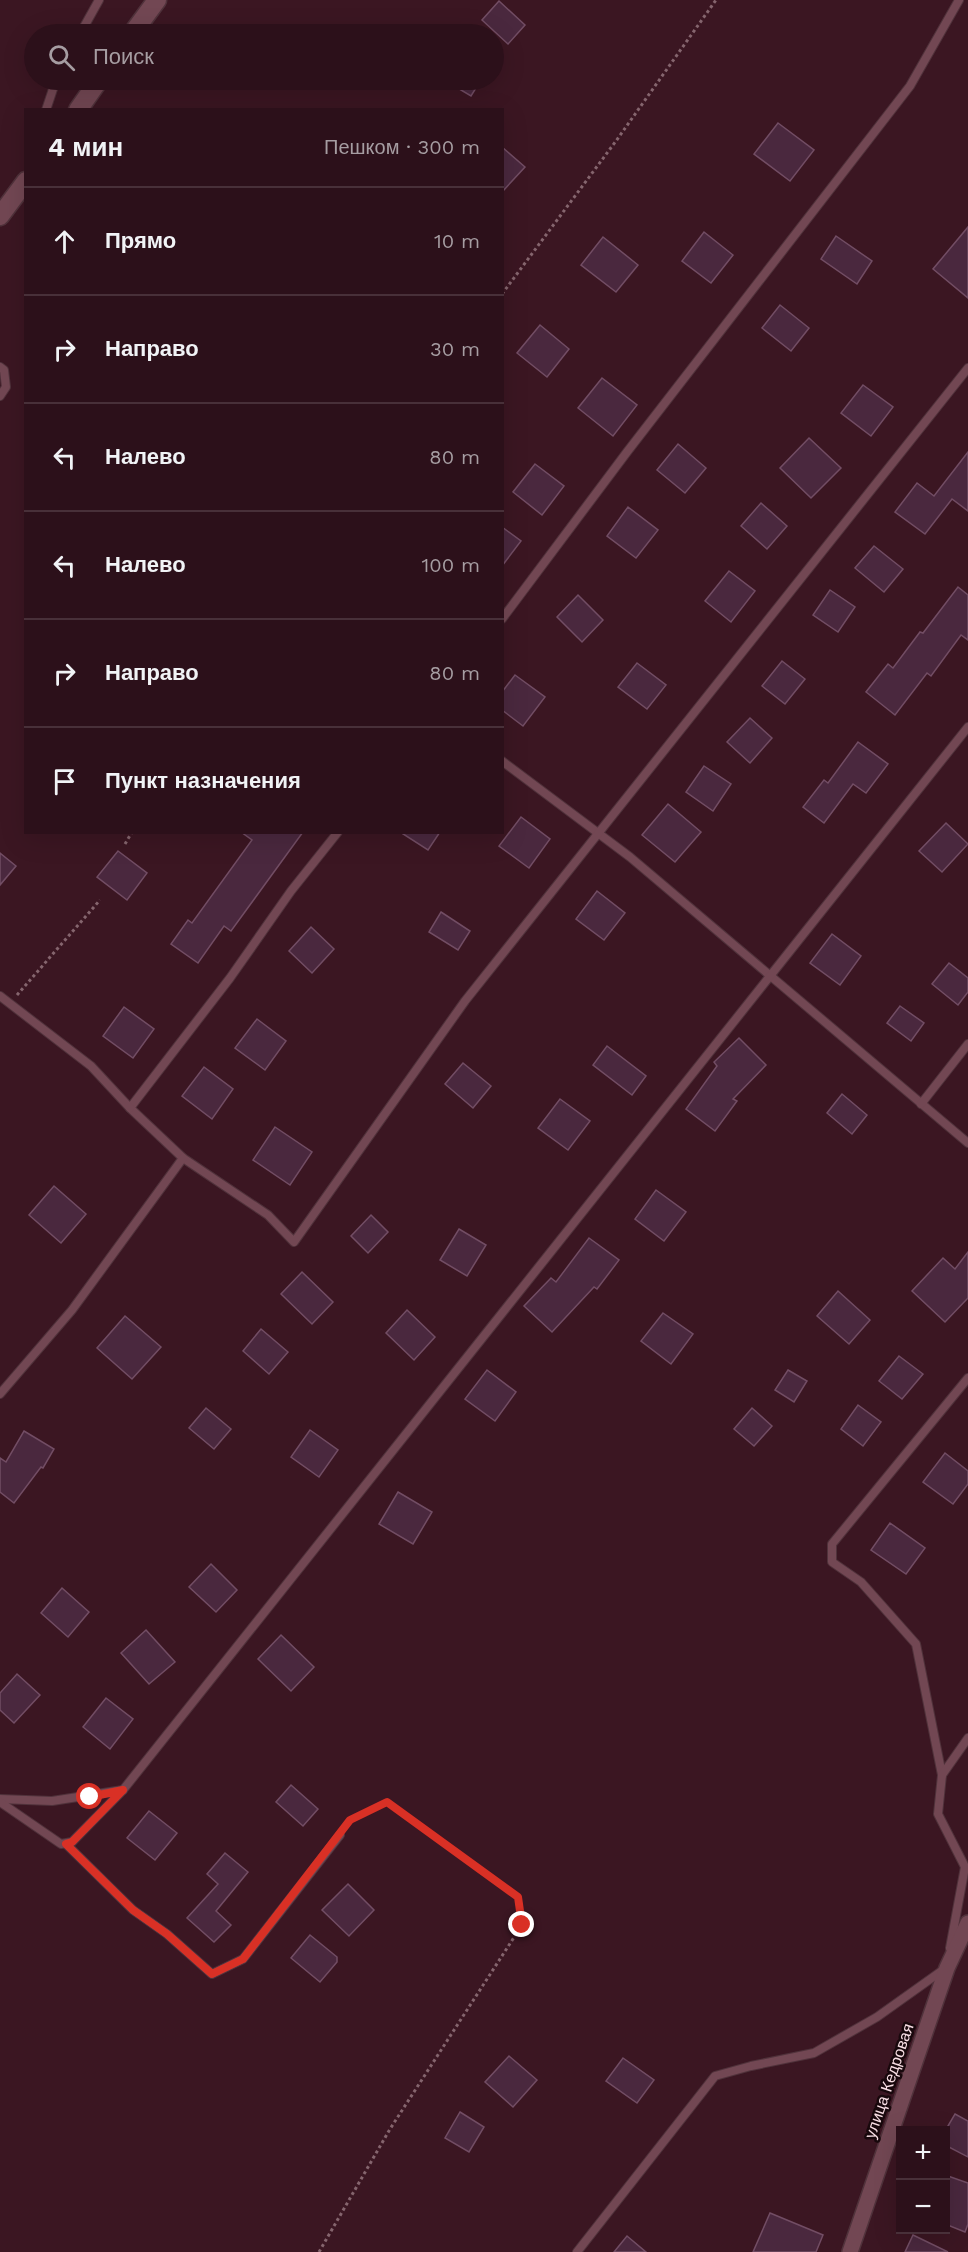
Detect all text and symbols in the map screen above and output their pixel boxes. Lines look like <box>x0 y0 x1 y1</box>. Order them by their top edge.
search box <box>24 24 504 90</box>
icon: search <box>45 41 78 74</box>
text: Поиск <box>93 44 154 69</box>
text: 4 мин <box>48 132 123 162</box>
text: Пешком · 300 m <box>324 135 480 159</box>
icon: ahead <box>48 225 81 258</box>
text: Прямо <box>105 228 176 253</box>
text: 10 m <box>434 229 480 253</box>
icon: right <box>48 333 81 366</box>
text: Направо <box>105 336 199 361</box>
text: 30 m <box>430 337 480 361</box>
icon: left <box>48 441 81 474</box>
text: Налево <box>105 444 186 469</box>
text: 80 m <box>429 445 480 469</box>
icon: left <box>48 549 81 582</box>
text: Налево <box>105 552 186 577</box>
text: 100 m <box>421 553 480 577</box>
icon: right <box>48 657 81 690</box>
text: Направо <box>105 660 199 685</box>
text: 80 m <box>429 661 480 685</box>
icon: arrive <box>48 765 81 798</box>
text: Пункт назначения <box>105 768 301 793</box>
route start <box>76 1783 102 1809</box>
route end <box>508 1911 534 1937</box>
street label: улица Кедровая <box>860 2021 918 2141</box>
map controls <box>896 2126 950 2234</box>
button: + <box>896 2126 950 2180</box>
button: − <box>896 2180 950 2234</box>

